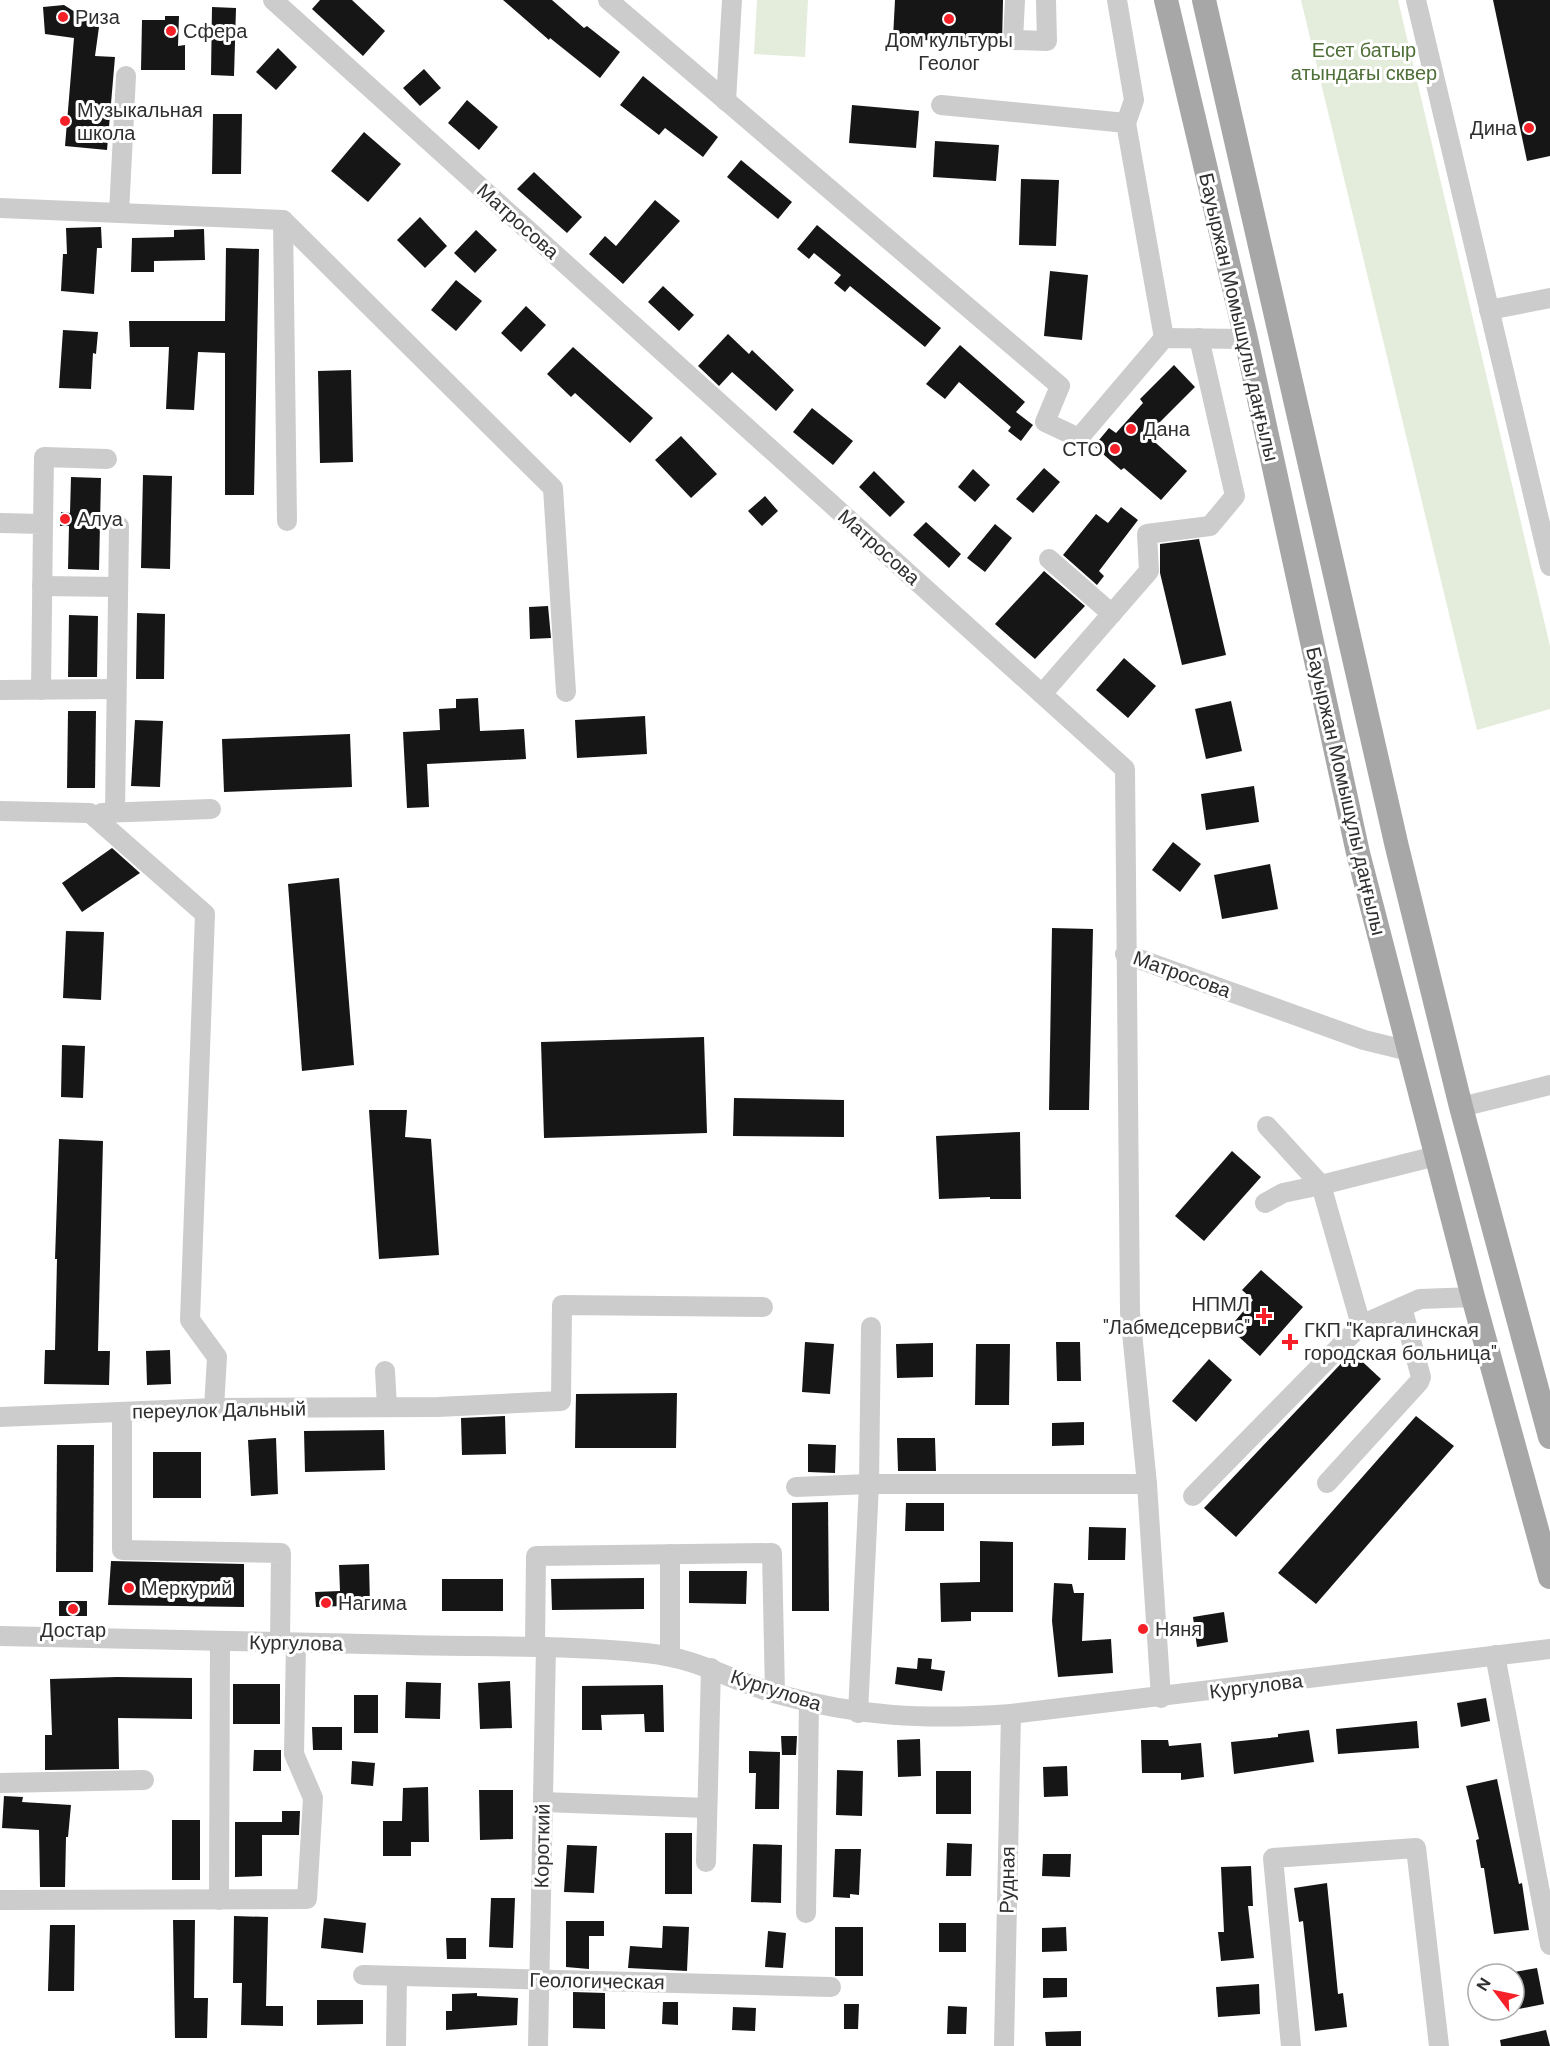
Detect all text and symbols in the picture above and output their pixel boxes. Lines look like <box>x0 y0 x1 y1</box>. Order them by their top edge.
place label: Риза <box>75 4 121 30</box>
marker: Риза <box>56 10 70 24</box>
marker: Дом культуры Геолог <box>942 12 956 26</box>
place label: Сфера <box>183 18 248 44</box>
marker: Сфера <box>164 24 178 38</box>
place label: Дом культуры Геолог <box>885 27 1013 76</box>
park label: Есет батыр атындағы сквер <box>1291 37 1437 86</box>
place label: Музыкальная школа <box>77 97 203 146</box>
marker: Музыкальная школа <box>58 114 72 128</box>
place label: Дина <box>1470 115 1518 141</box>
marker: Дина <box>1522 121 1536 135</box>
street label: Бауыржан Момышұлы даңғылы <box>1193 170 1285 464</box>
street label: Матросова <box>471 177 565 265</box>
place label: Дана <box>1143 416 1191 442</box>
marker: Дана <box>1124 422 1138 436</box>
place label: СТО <box>1062 436 1103 462</box>
marker: СТО <box>1108 442 1122 456</box>
street label: Матросова <box>832 503 926 591</box>
place label: Алуа <box>77 506 124 532</box>
marker: Алуа <box>58 512 72 526</box>
street label: Бауыржан Момышұлы даңғылы <box>1300 644 1392 938</box>
street label: Матросова <box>1130 944 1235 1004</box>
place label: НПМЛ "Лабмедсервис" <box>1103 1291 1250 1340</box>
marker: НПМЛ "Лабмедсервис" <box>1255 1307 1273 1325</box>
place label: ГКП "Каргалинская городская больница" <box>1304 1317 1497 1366</box>
marker: ГКП "Каргалинская городская больница" <box>1281 1333 1299 1351</box>
street label: переулок Дальный <box>132 1395 306 1425</box>
place label: Меркурий <box>141 1575 232 1601</box>
marker: Меркурий <box>122 1581 136 1595</box>
place label: Нагима <box>338 1590 408 1616</box>
marker: Нагима <box>319 1596 333 1610</box>
marker: Достар <box>66 1602 80 1616</box>
place label: Няня <box>1155 1616 1202 1642</box>
place label: Достар <box>40 1617 106 1643</box>
marker: Няня <box>1136 1622 1150 1636</box>
street label: Кургулова <box>249 1629 344 1657</box>
street label: Кургулова <box>727 1663 826 1717</box>
street label: Кургулова <box>1208 1667 1305 1705</box>
street label: Короткий <box>528 1803 556 1889</box>
street label: Рудная <box>993 1846 1021 1914</box>
north arrow <box>1466 1962 1526 2022</box>
street label: Геологическая <box>529 1967 665 1995</box>
text: N <box>1472 1974 1496 1995</box>

